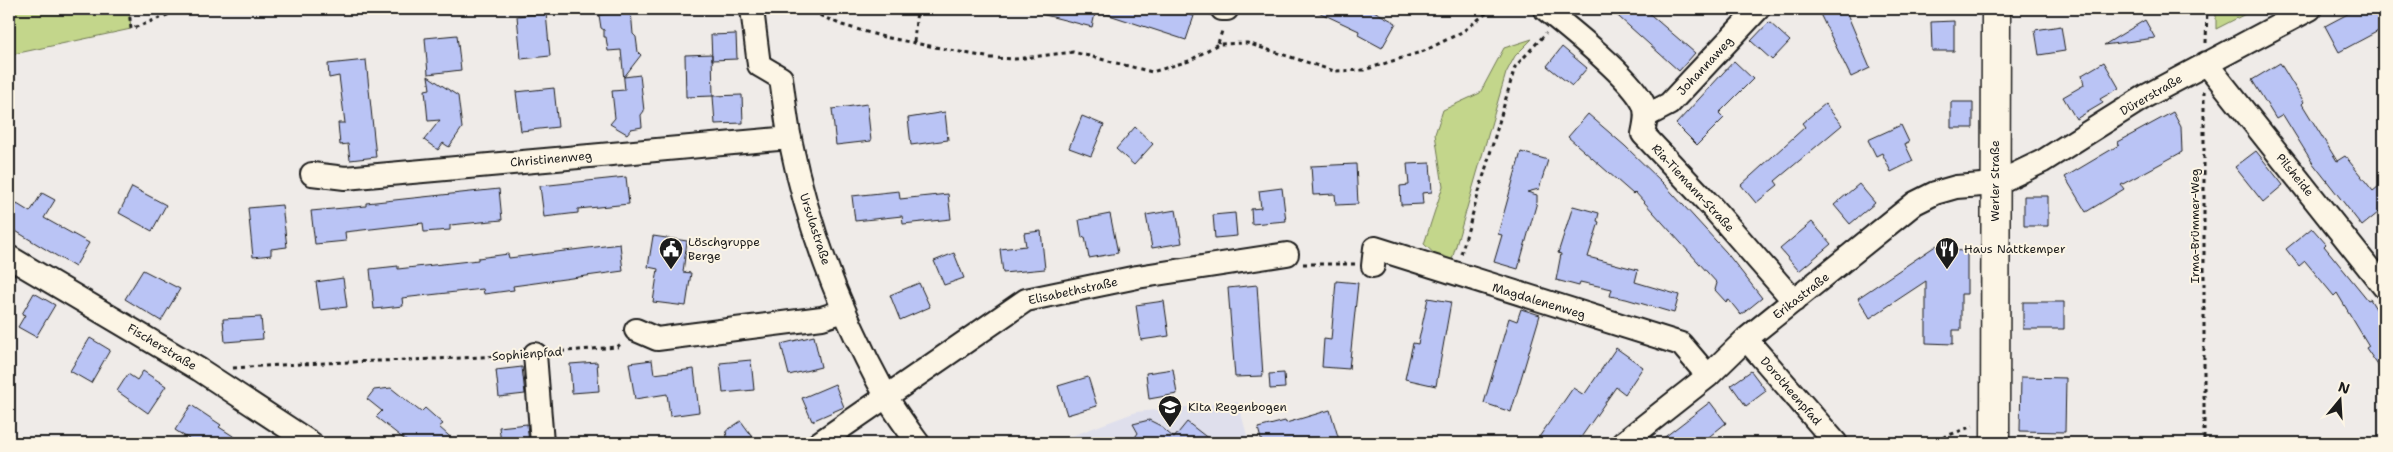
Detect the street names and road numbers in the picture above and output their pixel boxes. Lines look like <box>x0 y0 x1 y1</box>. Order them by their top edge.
street label: Johannaweg <box>1674 33 1736 99</box>
street label: Dürerstraße <box>2117 71 2185 119</box>
street label: Werler Straße <box>1987 140 2003 222</box>
street label: Ria-Tiemann-Straße <box>1648 141 1738 236</box>
street label: Christinenweg <box>509 147 593 171</box>
street label: Pilsheide <box>2273 150 2317 200</box>
street label: Irma-Brümmer-Weg <box>2187 169 2203 283</box>
street label: Ursulastraße <box>796 191 834 267</box>
street label: Erikastraße <box>1770 269 1833 323</box>
street label: Elisabethstraße <box>1027 274 1119 308</box>
street label: Magdalenenweg <box>1490 279 1588 323</box>
street label: Fischerstraße <box>124 320 200 374</box>
street label: Sophienpfad <box>491 344 563 364</box>
street label: Dorotheenpfad <box>1757 353 1825 429</box>

